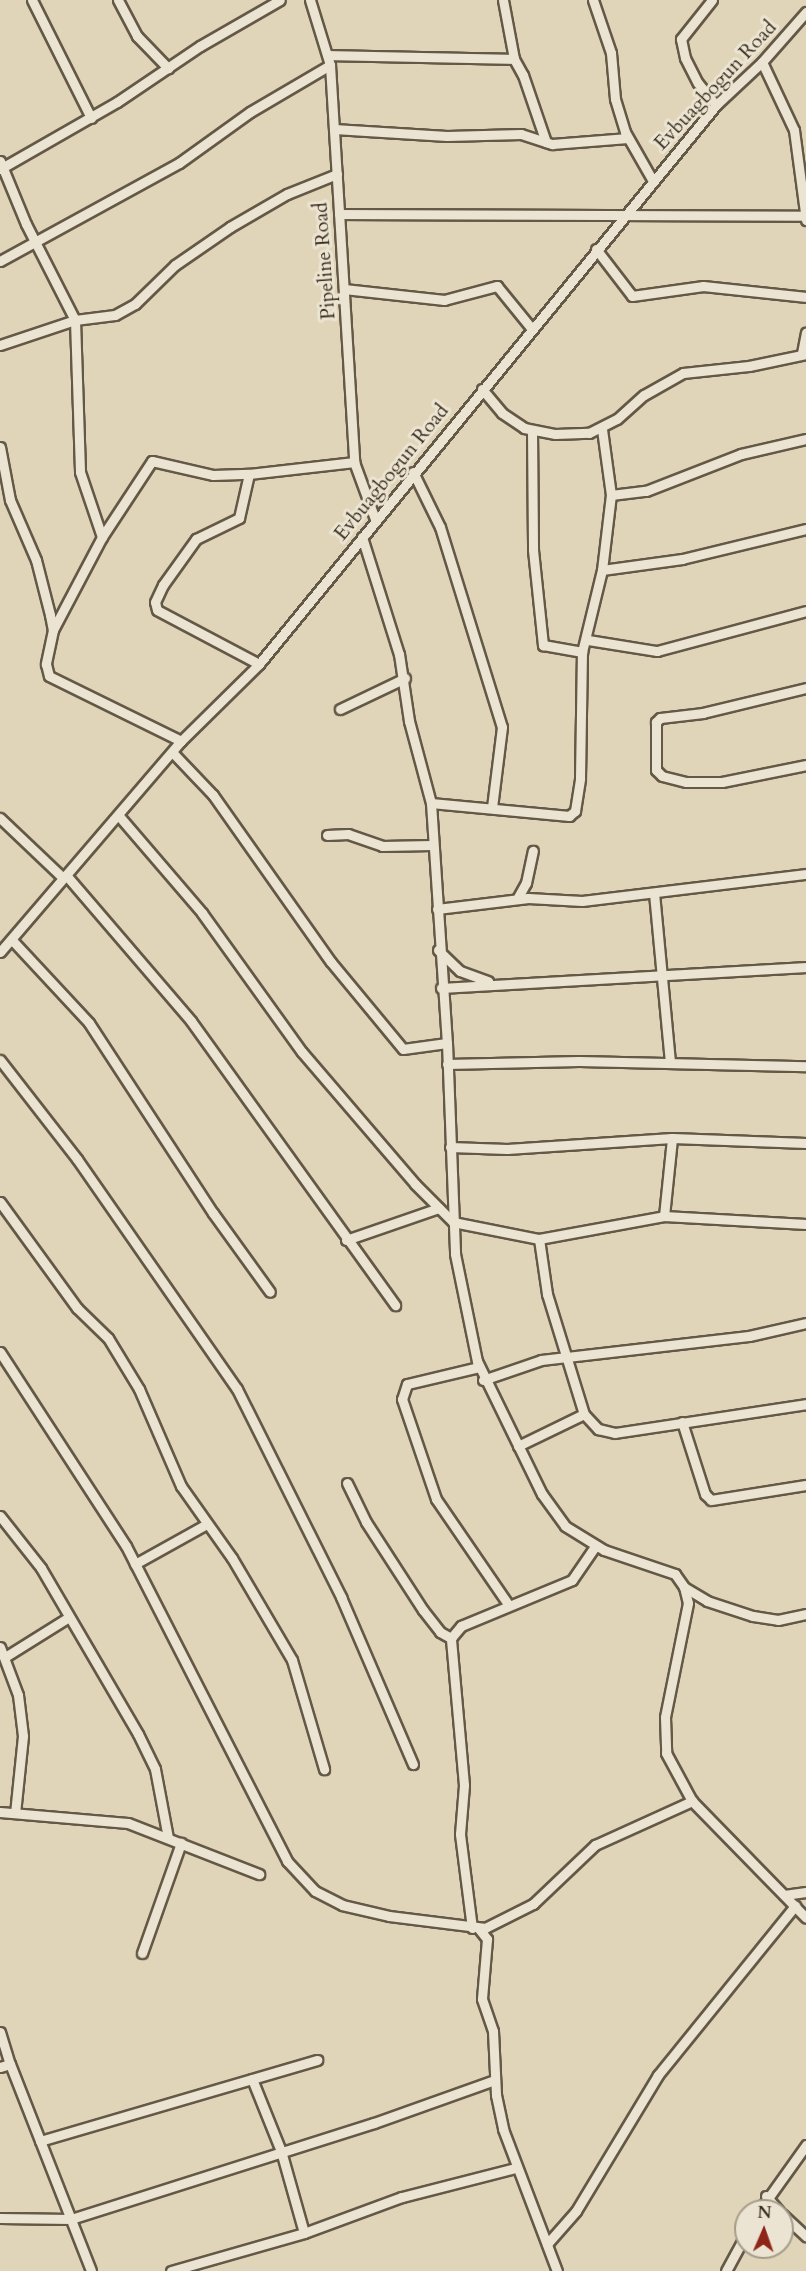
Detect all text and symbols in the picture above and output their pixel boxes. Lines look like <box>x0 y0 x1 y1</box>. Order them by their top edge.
street label: Evbuagbogun Road <box>649 15 781 155</box>
street label: Pipeline Road <box>308 201 340 321</box>
street label: Evbuagbogun Road <box>329 399 453 545</box>
north arrow <box>734 2199 794 2259</box>
text: N <box>757 2202 772 2224</box>

